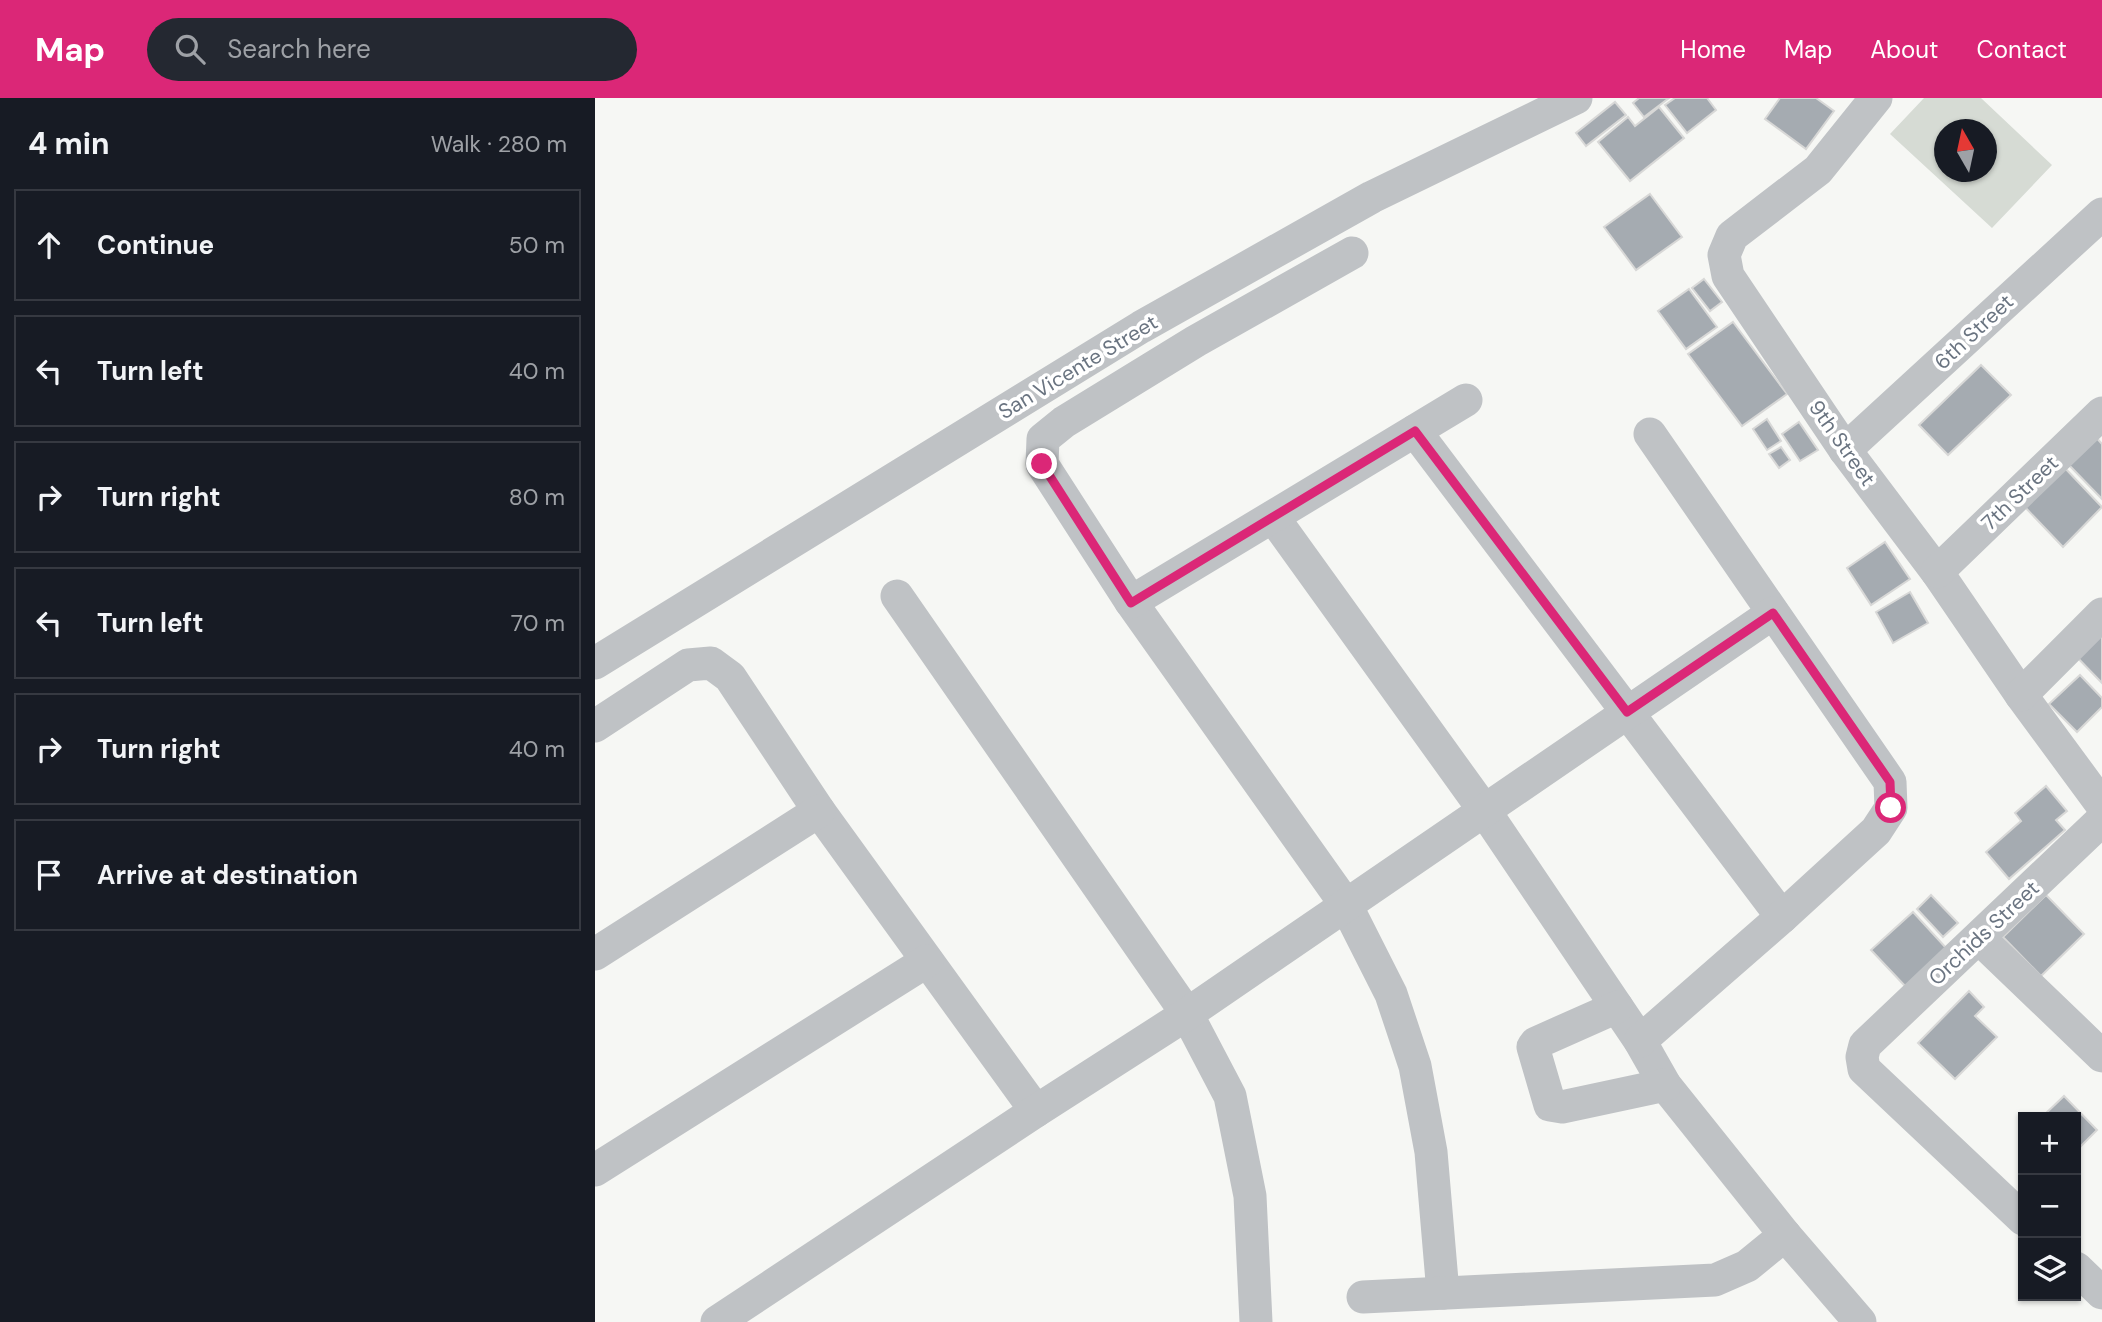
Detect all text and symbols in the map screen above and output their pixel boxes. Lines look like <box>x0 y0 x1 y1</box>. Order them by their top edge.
search box <box>147 18 637 81</box>
text: Map <box>35 28 105 71</box>
icon: search <box>171 30 209 68</box>
text: Search here <box>227 32 371 66</box>
text: Home <box>1680 34 1746 65</box>
text: Map <box>1784 34 1832 65</box>
text: About <box>1870 34 1939 65</box>
text: Contact <box>1977 34 2067 65</box>
north arrow <box>1934 119 1997 182</box>
text: 4 min <box>28 124 110 163</box>
text: Walk · 280 m <box>431 129 567 159</box>
icon: ahead <box>30 226 68 264</box>
text: Continue <box>97 228 214 262</box>
text: 50 m <box>509 230 565 260</box>
street label: 6th Street <box>1928 288 2020 376</box>
street label: San Vicente Street <box>993 308 1163 426</box>
icon: left <box>30 352 68 390</box>
text: Turn left <box>97 354 204 388</box>
text: 40 m <box>509 356 565 386</box>
street label: 9th Street <box>1802 395 1882 491</box>
route end <box>1026 448 1057 479</box>
street label: 7th Street <box>1976 449 2064 537</box>
icon: right <box>30 478 68 516</box>
text: Turn right <box>97 480 221 514</box>
text: 80 m <box>509 482 565 512</box>
icon: left <box>30 604 68 642</box>
text: Turn left <box>97 606 204 640</box>
text: 70 m <box>511 608 565 638</box>
icon: right <box>30 730 68 768</box>
text: Turn right <box>97 732 221 766</box>
text: 40 m <box>509 734 565 764</box>
route start <box>1875 792 1906 823</box>
icon: arrive <box>30 856 68 894</box>
text: Arrive at destination <box>97 858 358 892</box>
street label: Orchids Street <box>1923 874 2045 992</box>
map controls <box>2018 1112 2081 1301</box>
button: + <box>2018 1112 2081 1175</box>
button: − <box>2018 1175 2081 1238</box>
button: layers <box>2018 1238 2081 1301</box>

